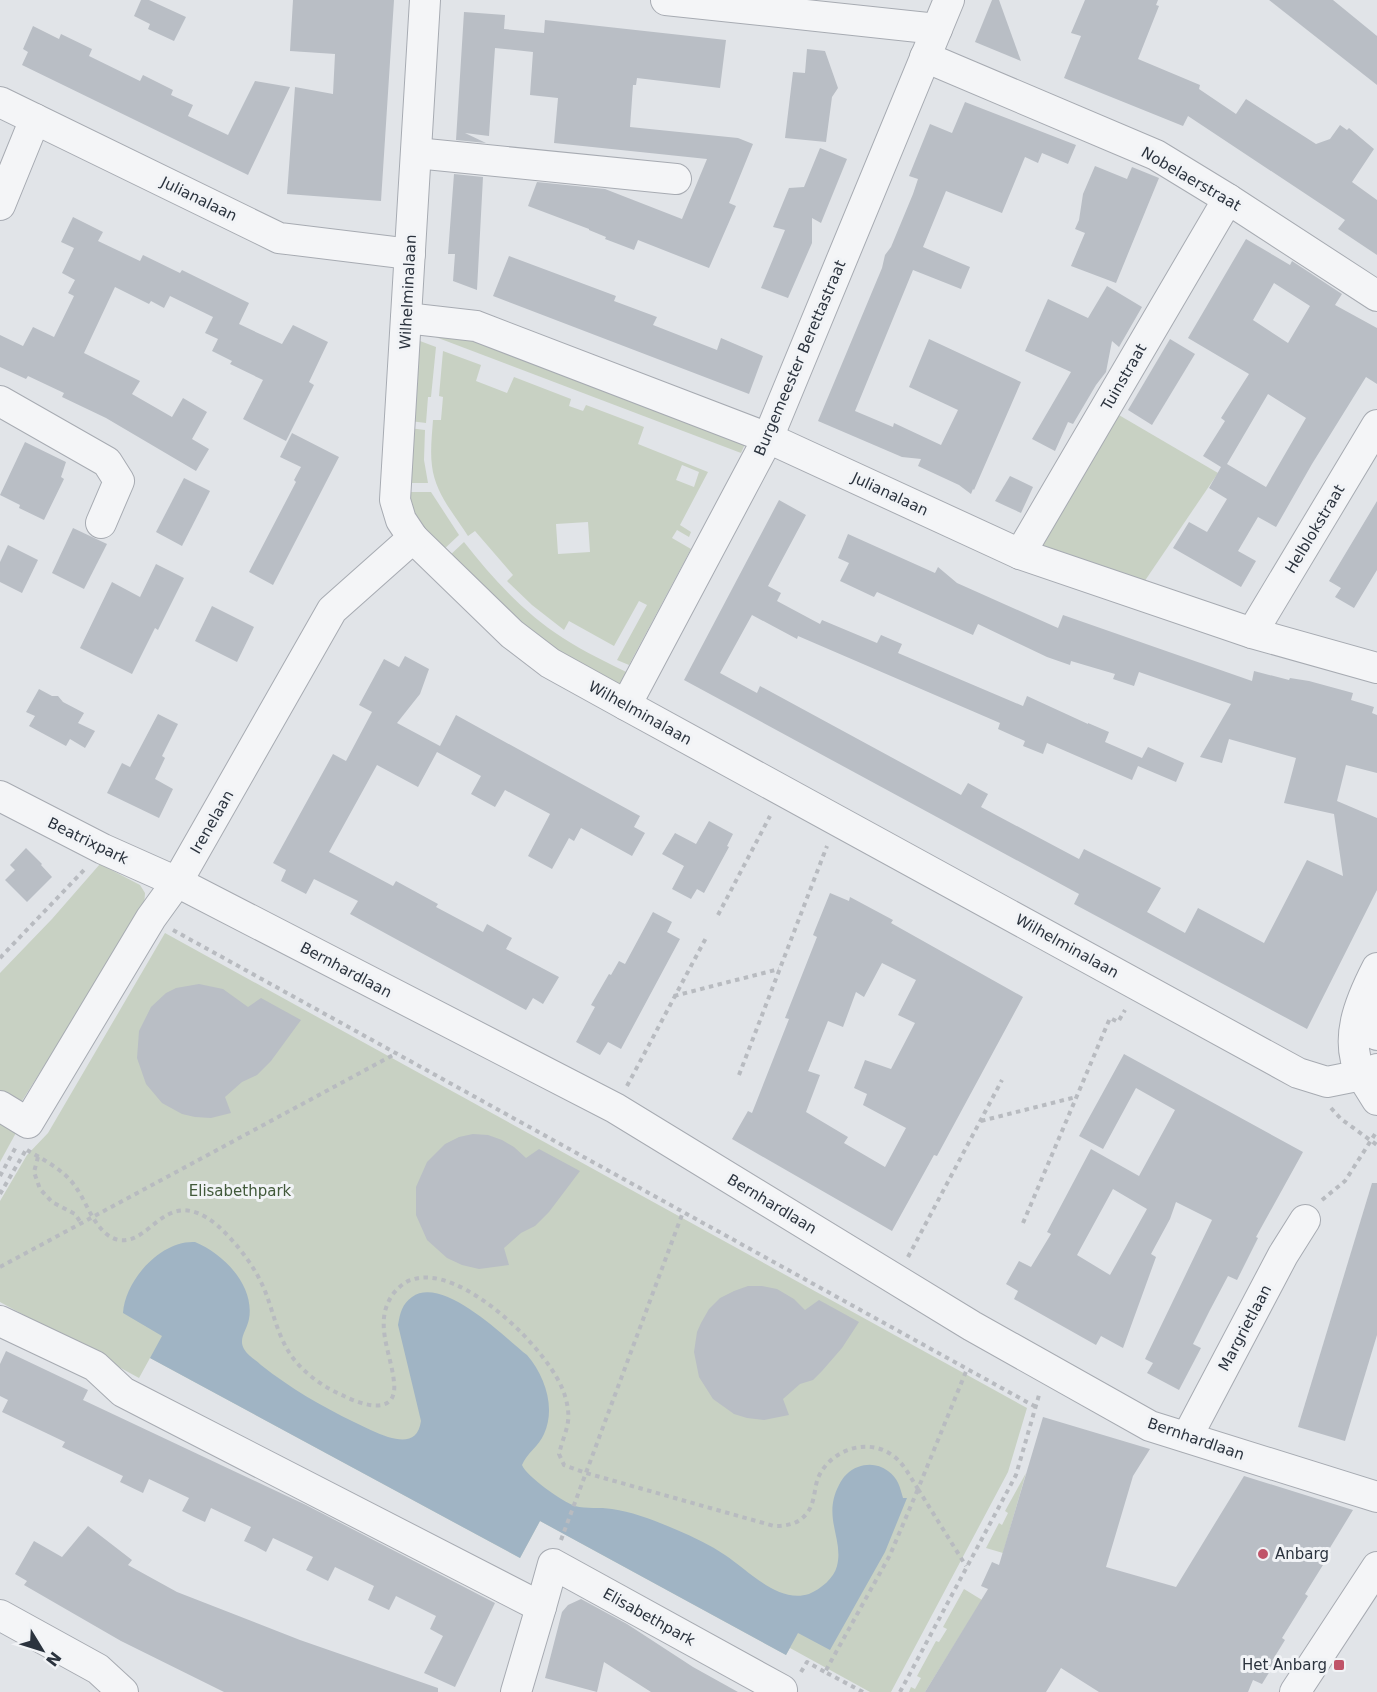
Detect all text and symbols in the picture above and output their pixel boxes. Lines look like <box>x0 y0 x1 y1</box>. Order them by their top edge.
street label: Nobelaerstraat <box>1138 143 1244 215</box>
street label: Julianalaan <box>157 172 240 225</box>
street label: Wilhelminalaan <box>396 234 420 350</box>
street label: Burgemeester Berettastraat <box>750 257 850 459</box>
street label: Tuinstraat <box>1097 340 1150 414</box>
street label: Julianalaan <box>848 468 931 520</box>
street label: Helblokstraat <box>1281 481 1349 577</box>
street label: Wilhelminalaan <box>585 677 695 749</box>
street label: Irenelaan <box>187 787 237 857</box>
street label: Beatrixpark <box>45 814 131 868</box>
street label: Wilhelminalaan <box>1012 910 1122 982</box>
street label: Bernhardlaan <box>297 938 395 1002</box>
street label: Bernhardlaan <box>724 1170 820 1238</box>
park label: Elisabethpark <box>189 1182 292 1200</box>
street label: Margrietlaan <box>1215 1282 1275 1374</box>
street label: Bernhardlaan <box>1145 1414 1247 1464</box>
place label: Anbarg <box>1275 1545 1329 1563</box>
marker: Anbarg <box>1256 1547 1270 1561</box>
street label: Elisabethpark <box>600 1584 698 1650</box>
north arrow <box>12 1620 72 1680</box>
text: N <box>42 1648 65 1670</box>
place label: Het Anbarg <box>1242 1656 1327 1674</box>
marker: Het Anbarg <box>1332 1658 1346 1672</box>

